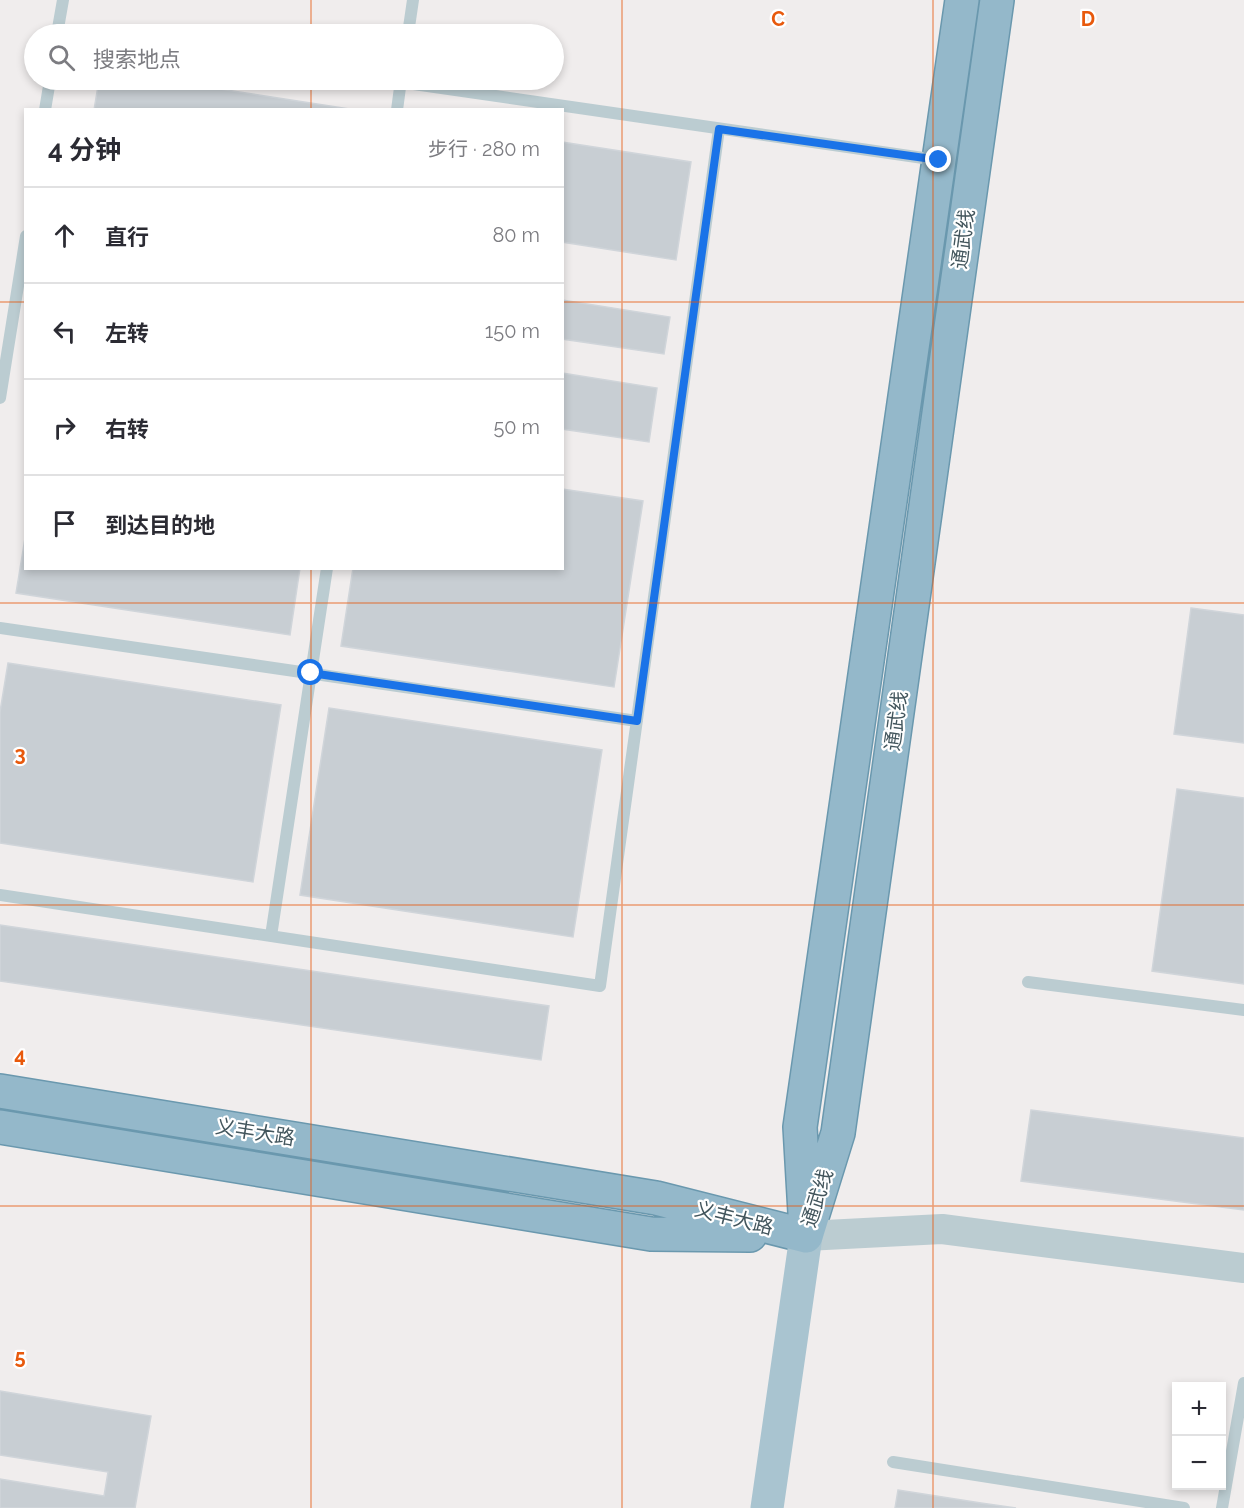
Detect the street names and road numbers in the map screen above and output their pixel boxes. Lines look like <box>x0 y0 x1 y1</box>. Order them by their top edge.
street label: 通武线 <box>947 208 979 270</box>
street label: 通武线 <box>880 690 912 752</box>
street label: 义丰大路 <box>214 1114 296 1150</box>
street label: 通武线 <box>796 1166 838 1230</box>
street label: 义丰大路 <box>692 1197 776 1239</box>

